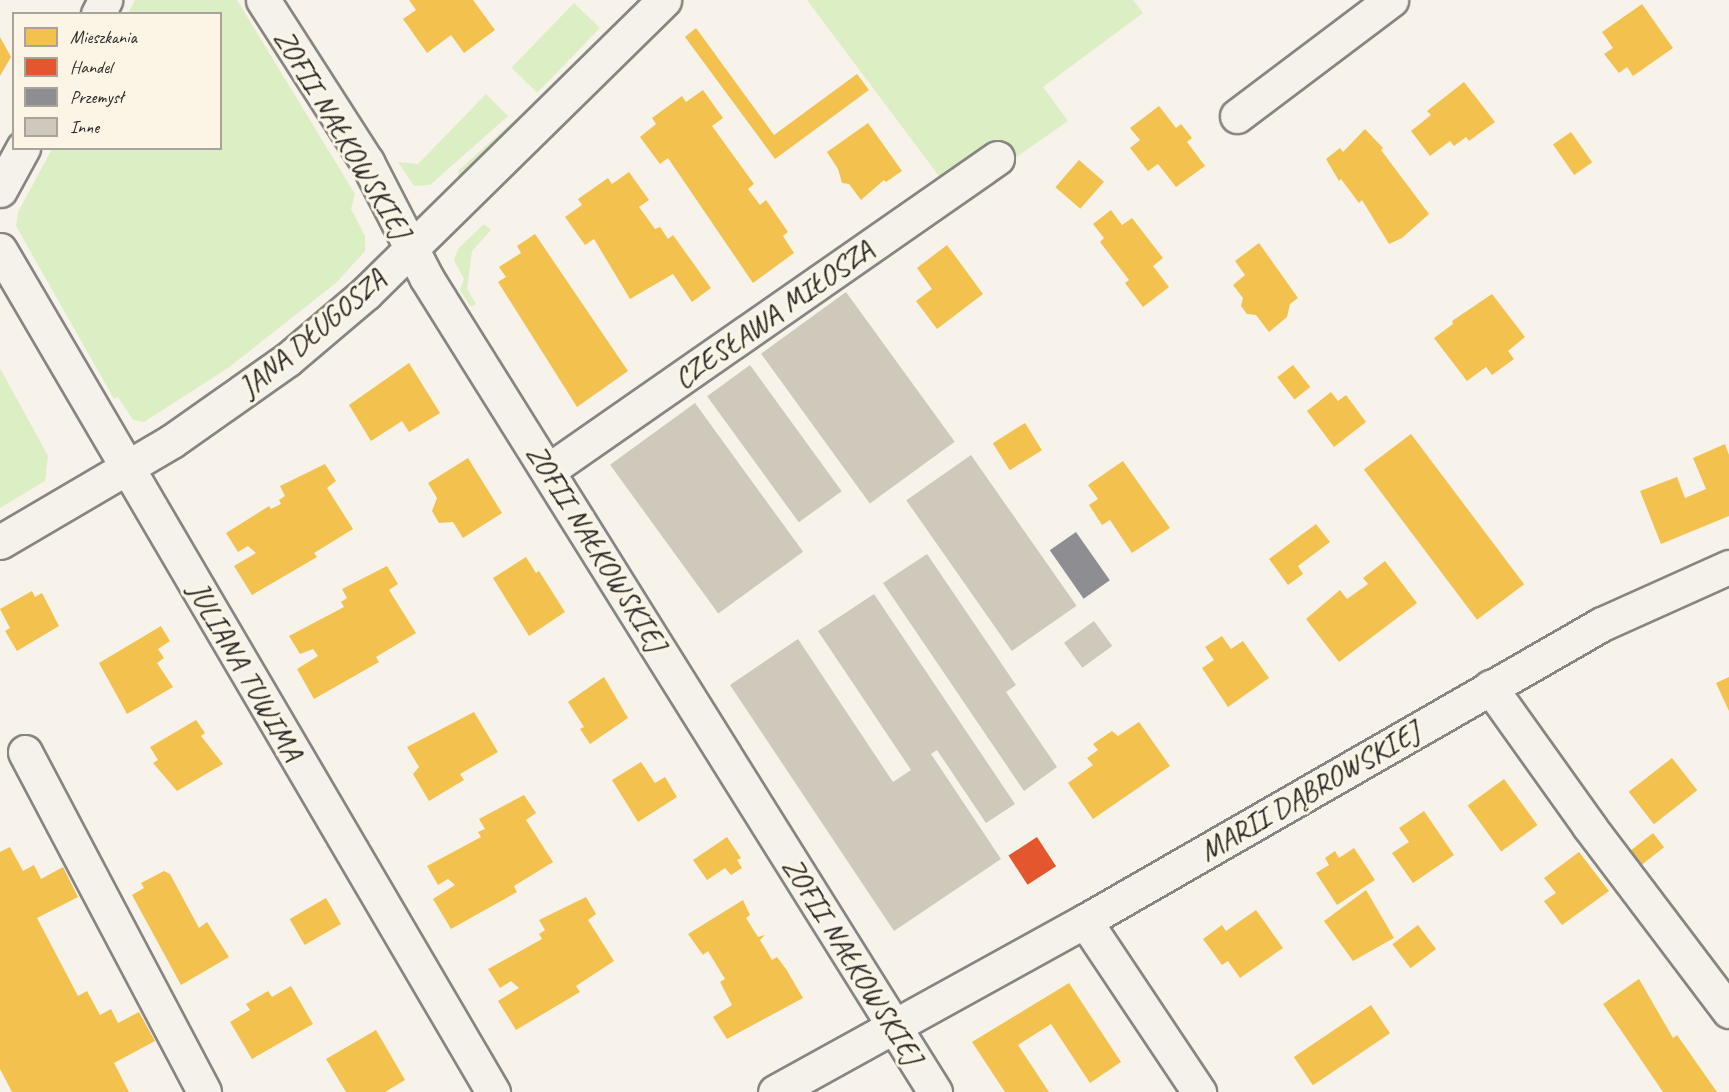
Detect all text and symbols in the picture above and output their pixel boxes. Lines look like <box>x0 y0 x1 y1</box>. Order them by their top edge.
legend <box>12 12 222 150</box>
street label: ZOFII NAŁKOWSKIEJ <box>266 22 420 244</box>
text: Mieszkania <box>70 26 137 48</box>
text: Handel <box>70 56 112 78</box>
text: Przemysł <box>70 86 123 108</box>
text: Inne <box>70 116 99 138</box>
street label: CZESŁAWA MIŁOSZA <box>666 232 880 396</box>
street label: JANA DŁUGOSZA <box>231 261 393 405</box>
street label: ZOFII NAŁKOWSKIEJ <box>519 437 675 657</box>
street label: JULIANA TUWIMA <box>181 576 311 766</box>
street label: MARII DĄBROWSKIEJ <box>1193 713 1425 869</box>
street label: ZOFII NAŁKOWSKIEJ <box>775 850 931 1070</box>

